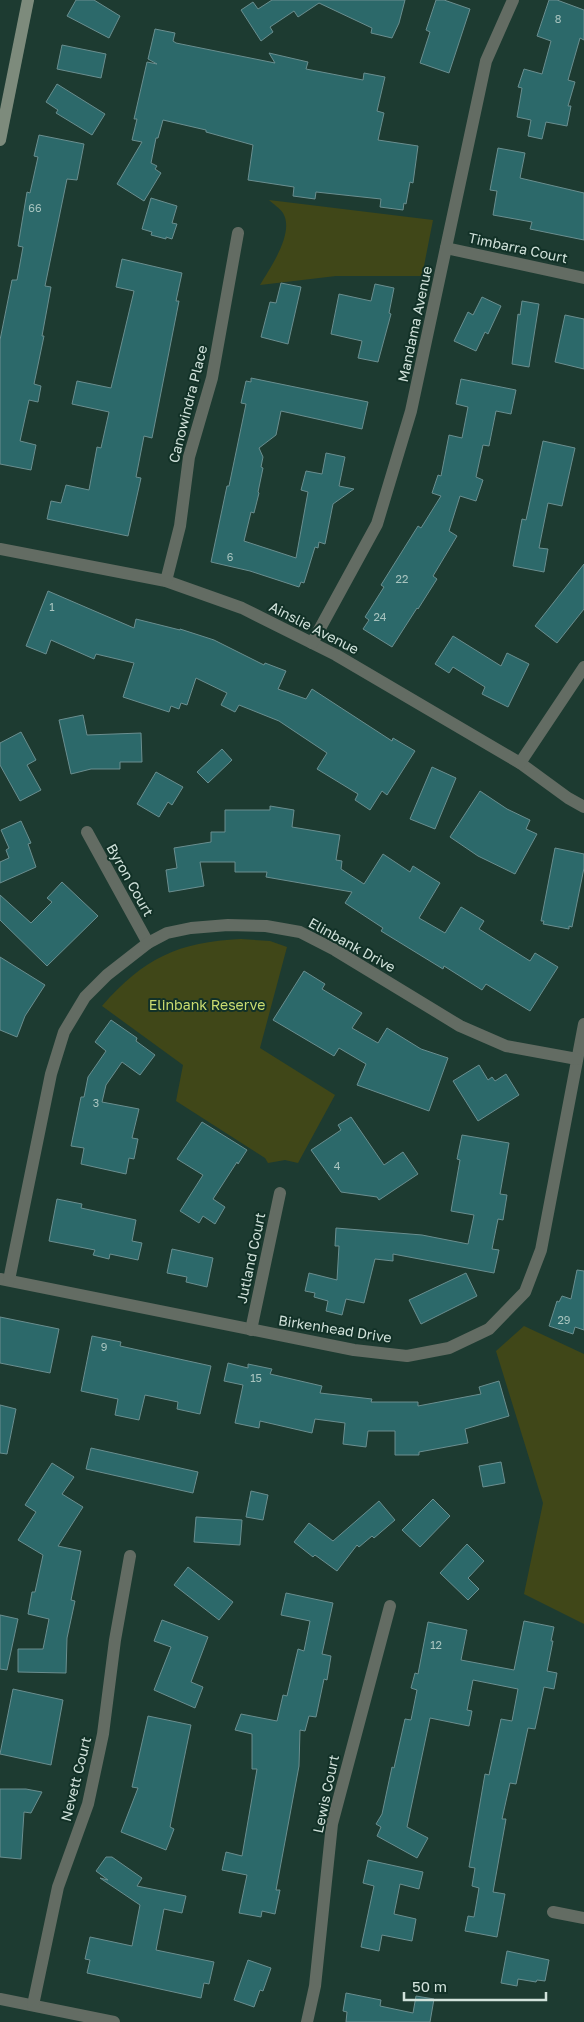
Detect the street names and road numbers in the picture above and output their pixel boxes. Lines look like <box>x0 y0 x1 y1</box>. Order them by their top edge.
street label: Timbarra Court <box>467 229 569 266</box>
street label: Mandama Avenue <box>394 264 435 384</box>
street label: Canowindra Place <box>165 343 210 464</box>
street label: Ainslie Avenue <box>267 598 362 657</box>
street label: Byron Court <box>103 840 157 919</box>
street label: Elinbank Drive <box>306 914 399 975</box>
street label: Jutland Court <box>233 1211 268 1305</box>
street label: Birkenhead Drive <box>277 1311 393 1346</box>
street label: Nevett Court <box>57 1735 94 1823</box>
street label: Lewis Court <box>309 1753 342 1835</box>

